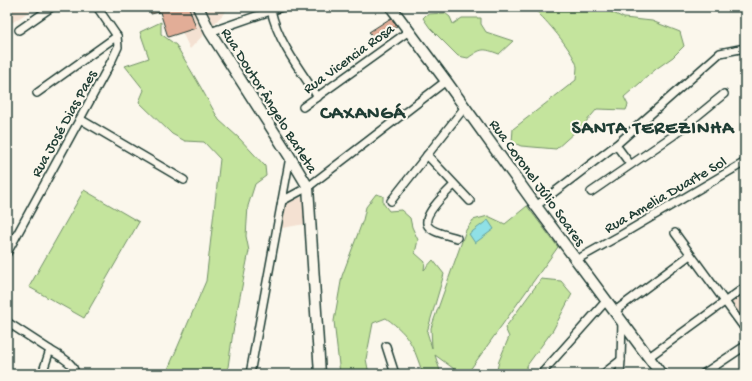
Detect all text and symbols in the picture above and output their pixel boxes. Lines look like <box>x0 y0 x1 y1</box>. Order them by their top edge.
street label: Rua Vicencia Rosa <box>300 20 399 99</box>
street label: Rua Doutor Ângelo Barleta <box>216 25 321 178</box>
street label: Rua José Dias Paes <box>28 67 102 181</box>
district label: CAXANGÁ <box>319 103 406 126</box>
street label: Rua Coronel Júlio Soares <box>484 116 589 250</box>
district label: SANTA TEREZINHA <box>572 118 735 141</box>
street label: Rua Amelia Duarte Sol <box>602 153 730 238</box>

